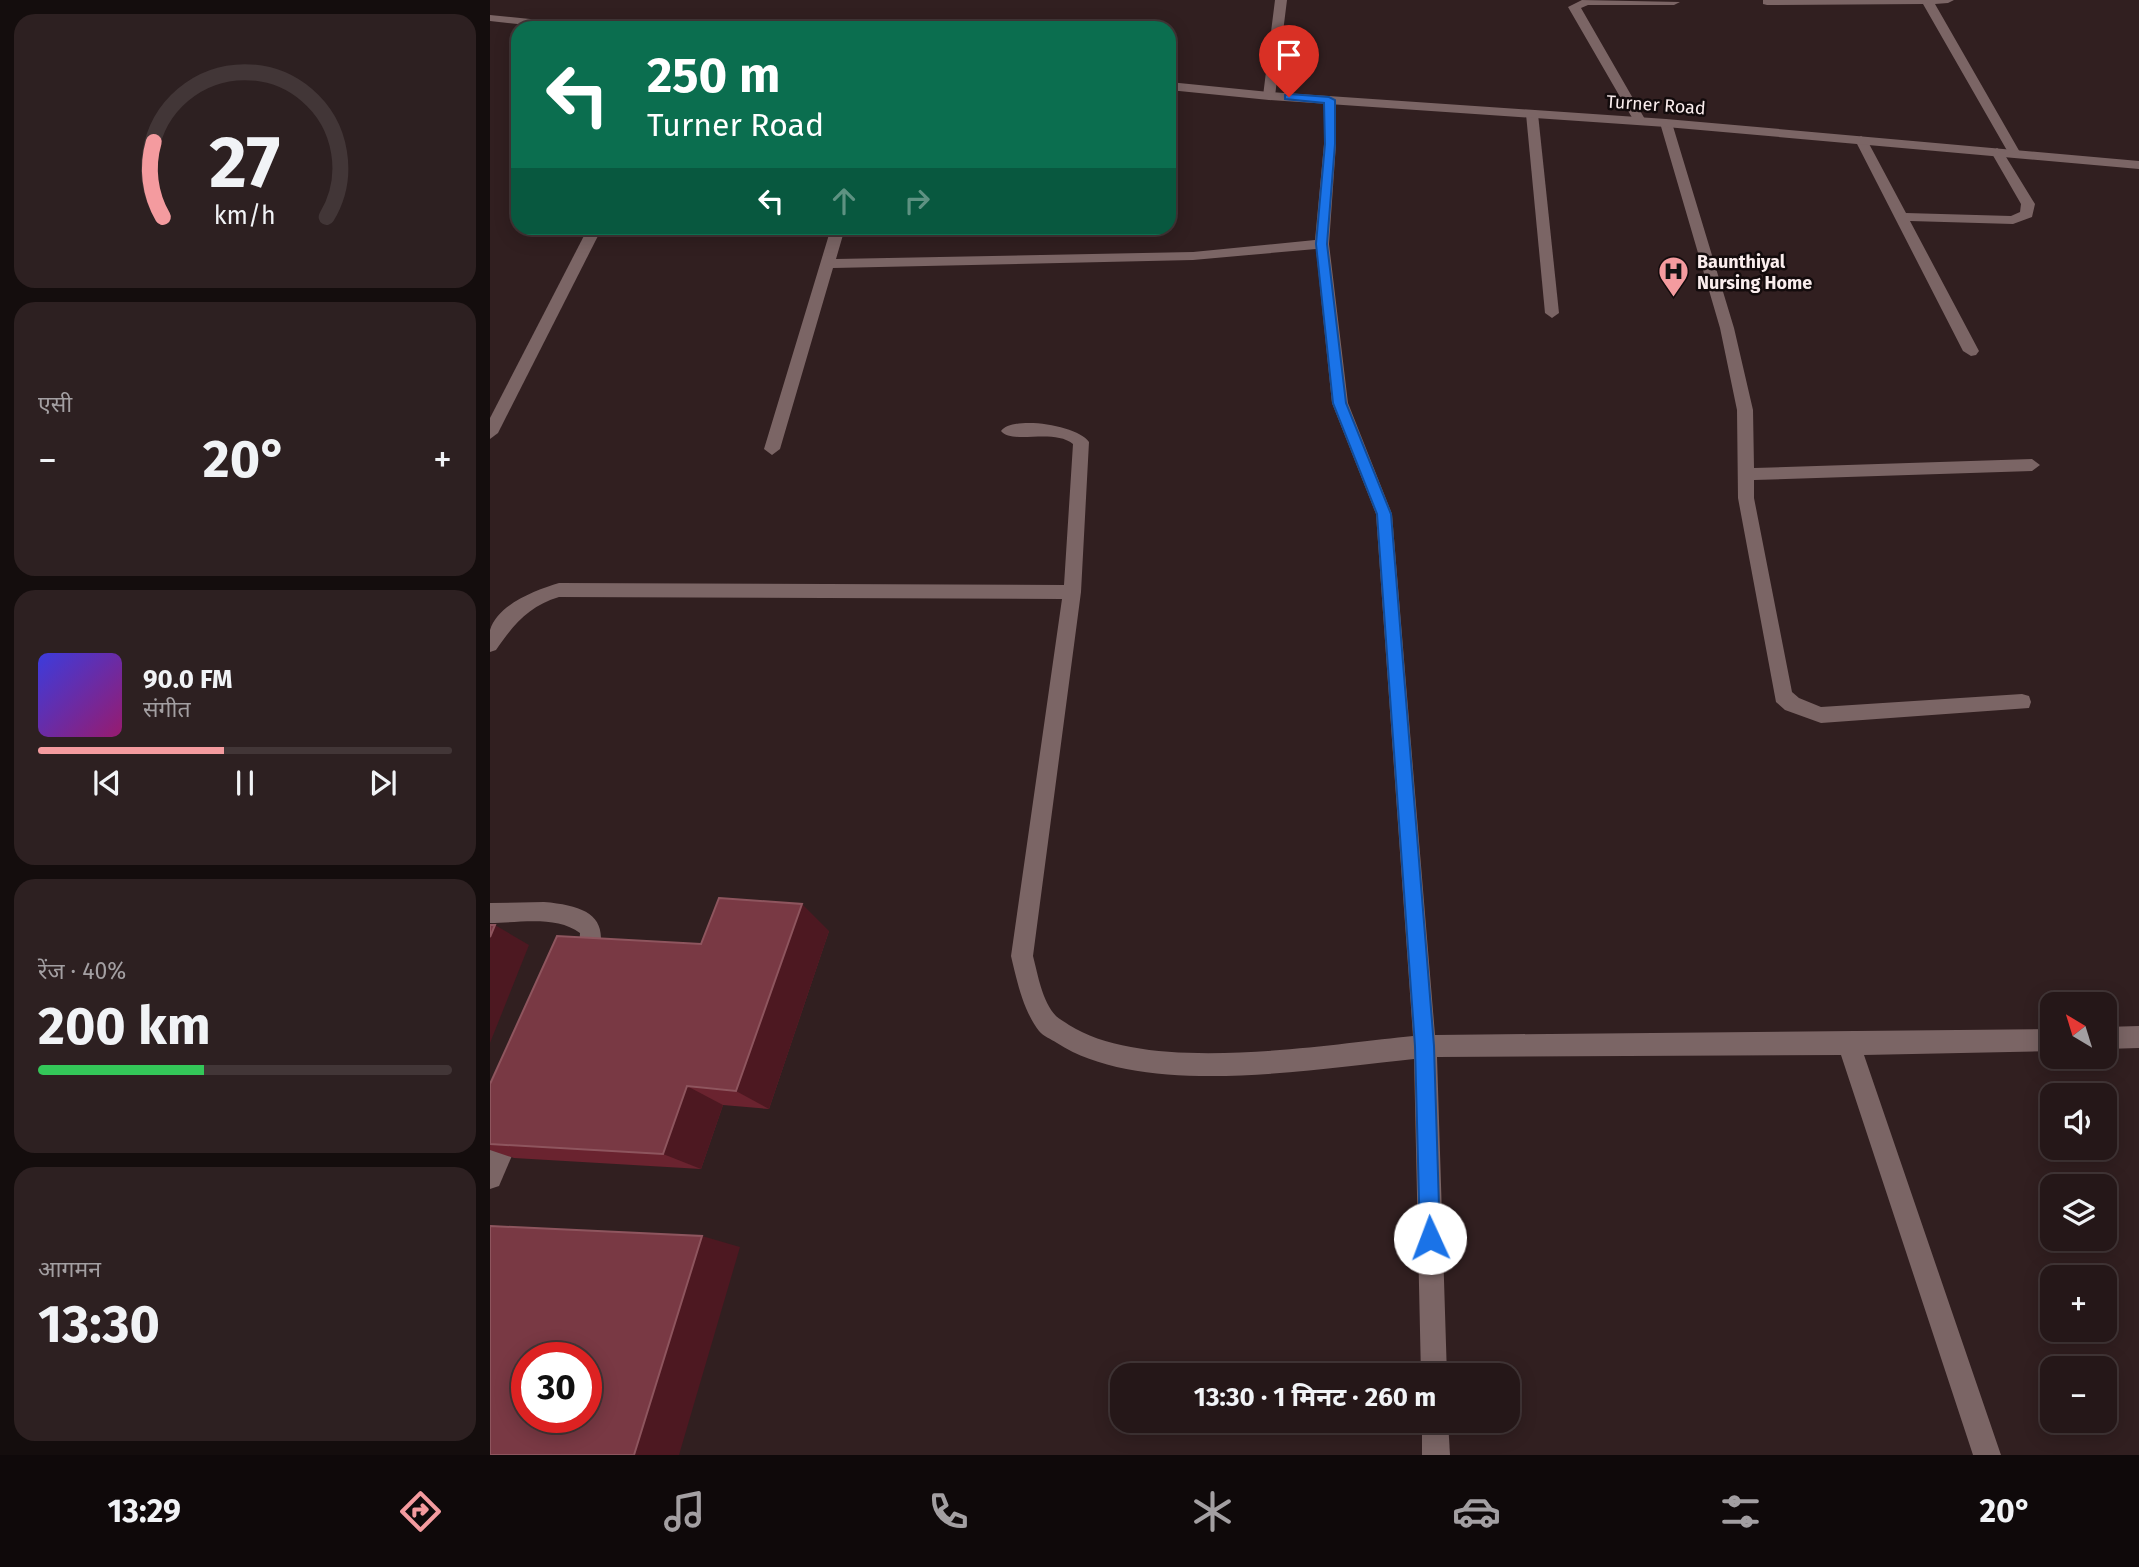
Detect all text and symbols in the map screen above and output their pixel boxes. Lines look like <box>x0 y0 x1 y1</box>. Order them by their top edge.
pin <box>1259 25 1319 97</box>
icon: arrive <box>1270 36 1308 74</box>
text: 250 m <box>647 46 780 105</box>
icon: left <box>532 49 623 140</box>
street label: Turner Road <box>1606 91 1706 119</box>
text: Turner Road <box>647 106 824 144</box>
text: 27 <box>210 119 280 206</box>
icon: left <box>752 182 790 220</box>
icon: ahead <box>825 182 863 220</box>
icon: right <box>898 182 936 220</box>
text: km/h <box>214 201 276 231</box>
place label: Baunthiyal Nursing Home <box>1697 251 1812 294</box>
hospital icon: Baunthiyal Nursing Home <box>1657 255 1691 299</box>
text: एसी <box>38 390 72 418</box>
text: 20° <box>203 428 287 491</box>
text: − <box>38 437 57 483</box>
text: + <box>433 437 452 483</box>
text: 90.0 FM <box>143 664 232 695</box>
text: संगीत <box>143 695 191 723</box>
icon: previous <box>88 764 126 802</box>
icon: pause <box>226 764 264 802</box>
icon: next <box>364 764 402 802</box>
text: रेंज · 40% <box>38 957 126 985</box>
north arrow <box>2040 992 2118 1069</box>
map controls <box>2040 992 2117 1433</box>
text: 200 km <box>38 995 211 1058</box>
button: sound <box>2040 1083 2117 1160</box>
button: layers <box>2040 1174 2117 1251</box>
position arrow <box>1393 1201 1467 1275</box>
text: आगमन <box>38 1255 101 1283</box>
button: + <box>2040 1265 2117 1342</box>
text: 13:30 <box>38 1293 160 1356</box>
speed limit sign: 30 <box>511 1342 602 1433</box>
button: − <box>2040 1356 2117 1433</box>
text: 13:30 · 1 मिनट · 260 m <box>1194 1382 1436 1413</box>
icon: directions <box>396 1487 445 1536</box>
icon: music <box>660 1487 709 1536</box>
icon: phone <box>924 1487 973 1536</box>
icon: climate <box>1188 1487 1237 1536</box>
icon: car <box>1452 1487 1501 1536</box>
icon: filters <box>1716 1487 1765 1536</box>
text: 13:29 <box>107 1492 181 1530</box>
text: 20° <box>1980 1492 2032 1530</box>

